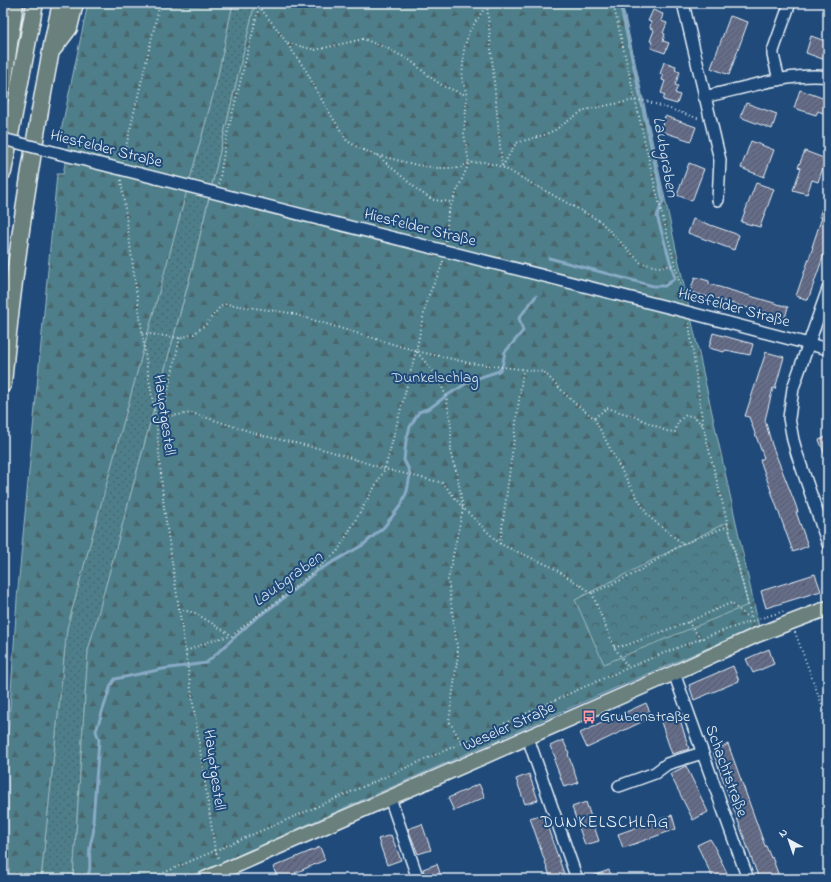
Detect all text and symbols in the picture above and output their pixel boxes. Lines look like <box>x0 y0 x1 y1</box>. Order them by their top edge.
water label: Laubgraben <box>645 115 684 200</box>
street label: Hiesfelder Straße <box>47 123 165 175</box>
street label: Hiesfelder Straße <box>361 202 479 254</box>
street label: Hiesfelder Straße <box>676 282 793 335</box>
park label: Dunkelschlag <box>391 366 478 390</box>
street label: Hauptgestell <box>146 373 182 457</box>
water label: Laubgraben <box>248 545 329 614</box>
street label: Weseler Straße <box>459 696 560 758</box>
place label: Grubenstraße <box>600 705 691 729</box>
bus stop icon: Grubenstraße <box>581 709 597 725</box>
street label: Schachtstraße <box>698 722 754 821</box>
street label: Hauptgestell <box>196 728 232 812</box>
district label: DUNKELSCHLAG <box>539 810 670 835</box>
north arrow <box>769 820 809 860</box>
text: N <box>775 825 791 842</box>

